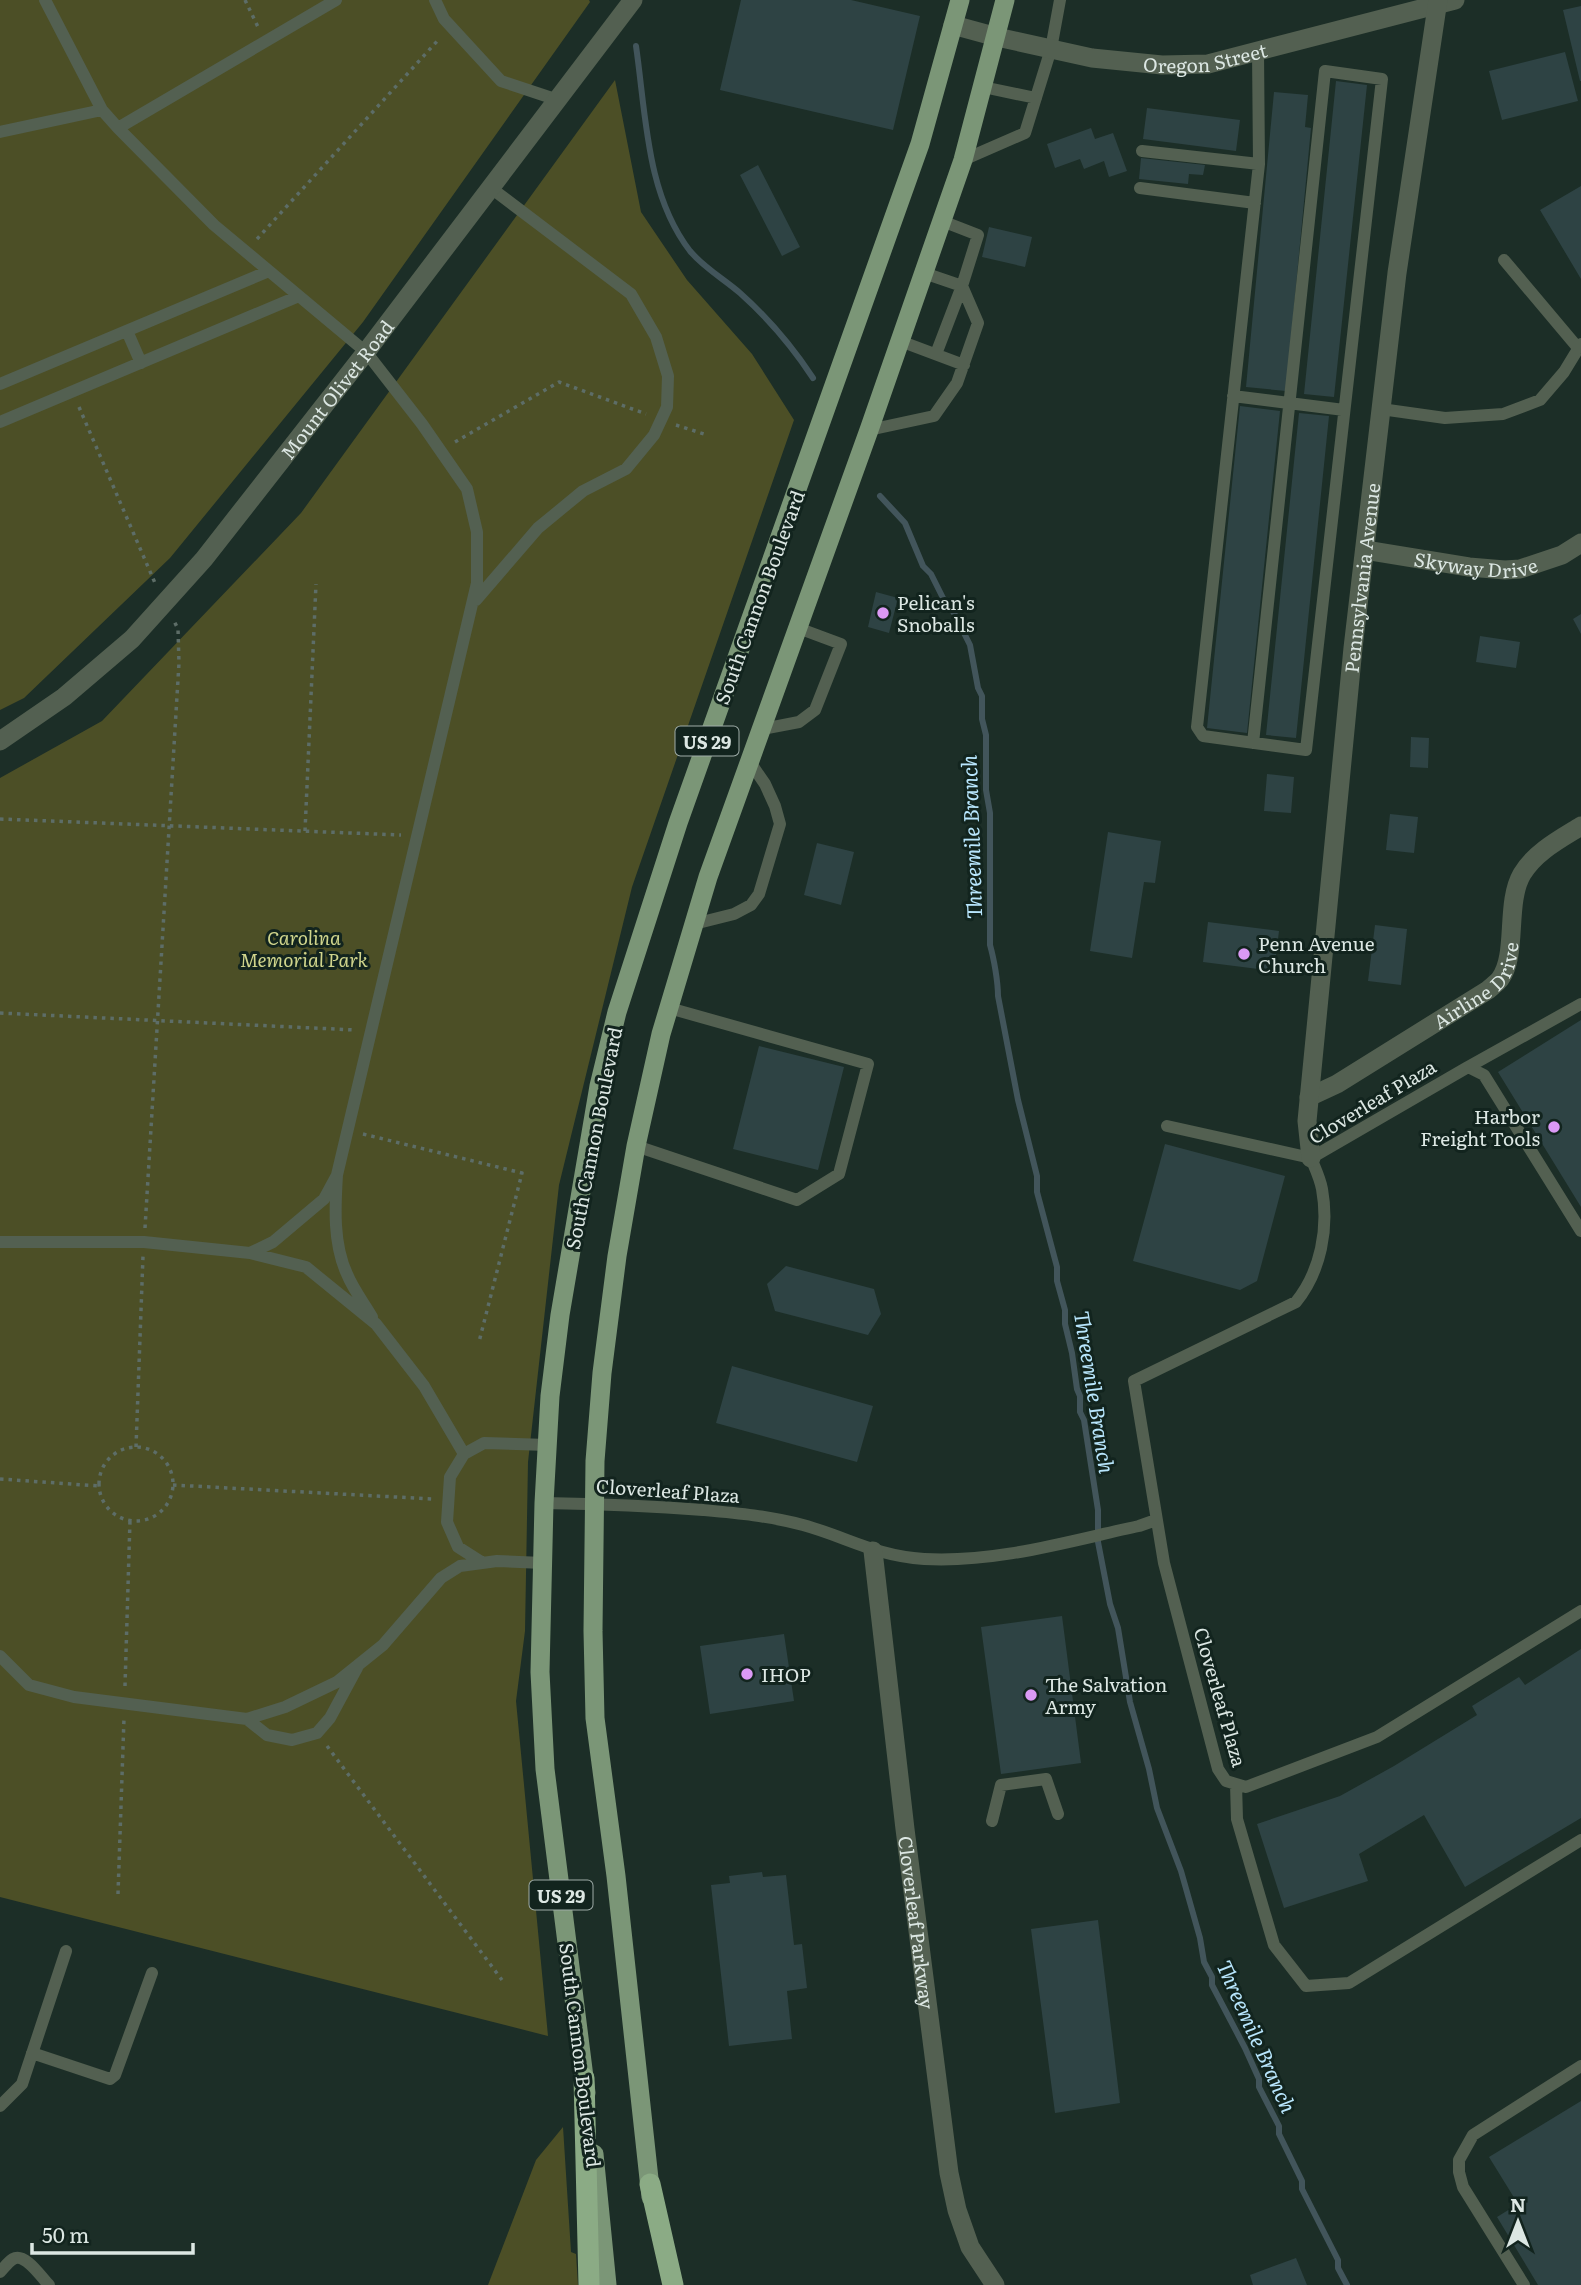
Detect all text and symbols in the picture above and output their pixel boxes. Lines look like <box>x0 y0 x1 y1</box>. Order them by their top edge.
street label: Oregon Street <box>1142 35 1270 79</box>
street label: Mount Olivet Road <box>273 314 400 465</box>
street label: Pennsylvania Avenue <box>1337 481 1386 674</box>
street label: South Cannon Boulevard <box>707 486 811 708</box>
street label: Skyway Drive <box>1412 544 1541 584</box>
place label: Pelican's Snoballs <box>897 588 975 638</box>
marker: Pelican's Snoballs <box>875 605 891 621</box>
road number: US 29 <box>676 726 738 756</box>
water label: Threemile Branch <box>952 754 988 919</box>
park label: Carolina Memorial Park <box>240 923 369 973</box>
place label: Penn Avenue Church <box>1258 929 1375 979</box>
street label: Airline Drive <box>1427 941 1524 1035</box>
marker: Penn Avenue Church <box>1236 946 1252 962</box>
street label: South Cannon Boulevard <box>558 1024 628 1252</box>
street label: Cloverleaf Plaza <box>1303 1051 1442 1150</box>
place label: Harbor Freight Tools <box>1420 1102 1540 1152</box>
marker: Harbor Freight Tools <box>1546 1119 1562 1135</box>
water label: Threemile Branch <box>1068 1309 1124 1476</box>
street label: Cloverleaf Plaza <box>595 1471 742 1509</box>
street label: Cloverleaf Plaza <box>1188 1624 1255 1771</box>
place label: IHOP <box>761 1660 811 1688</box>
marker: IHOP <box>739 1666 755 1682</box>
place label: The Salvation Army <box>1045 1670 1167 1720</box>
marker: The Salvation Army <box>1023 1687 1039 1703</box>
street label: Cloverleaf Parkway <box>892 1834 942 2011</box>
road number: US 29 <box>530 1881 592 1910</box>
street label: South Cannon Boulevard <box>553 1941 609 2169</box>
water label: Threemile Branch <box>1210 1955 1306 2118</box>
north arrow <box>1483 2187 1553 2257</box>
text: N <box>1510 2190 1526 2218</box>
scale bar <box>32 2212 192 2256</box>
text: 50 m <box>42 2218 89 2249</box>

